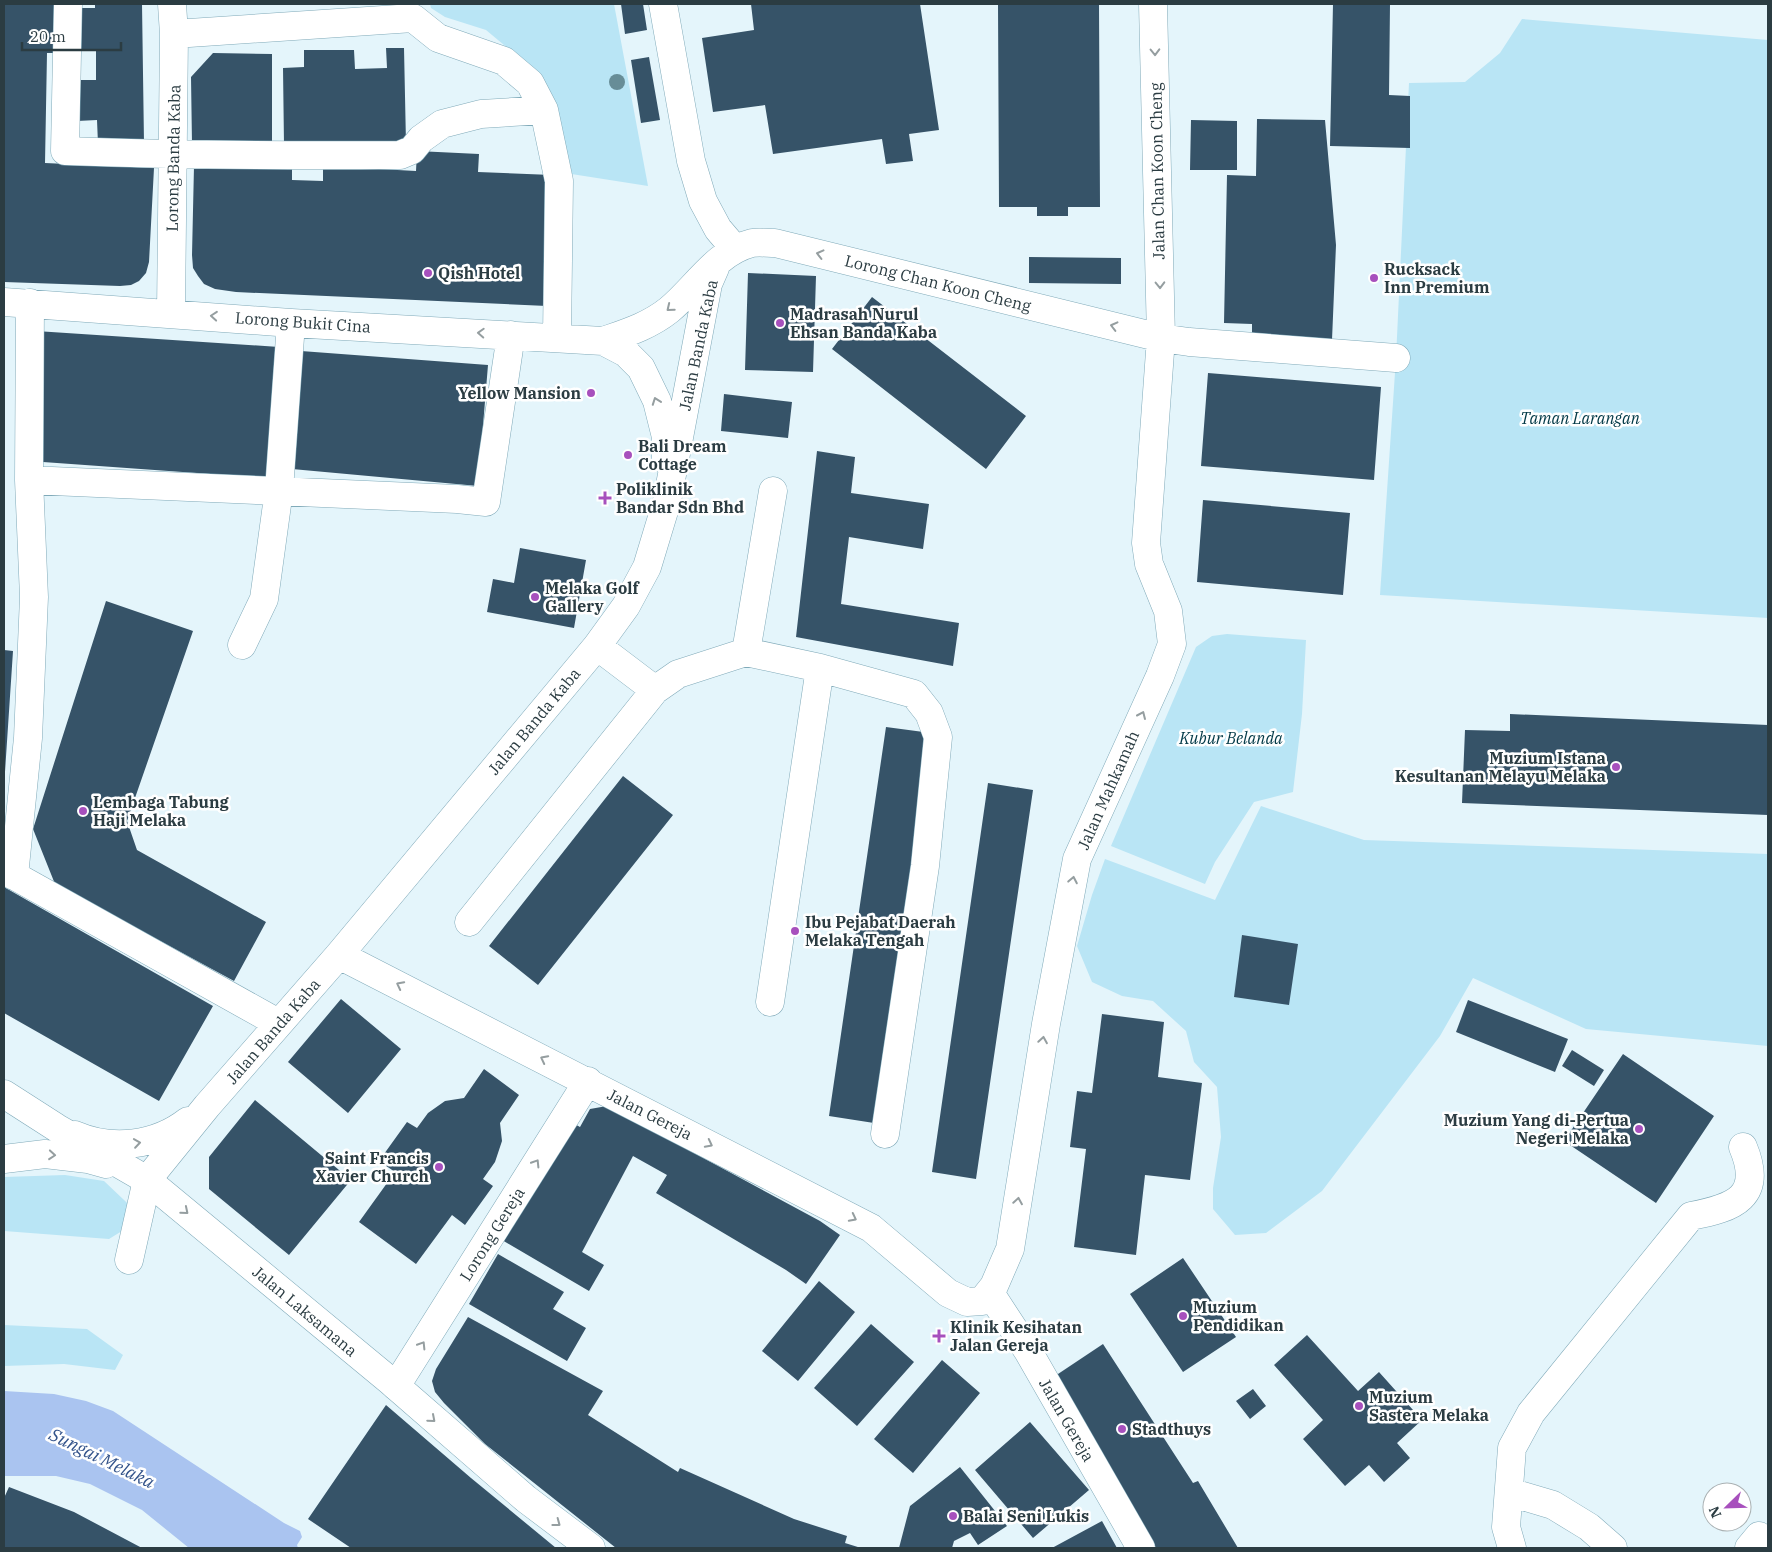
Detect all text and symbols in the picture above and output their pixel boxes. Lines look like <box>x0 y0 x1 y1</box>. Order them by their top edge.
scale bar <box>22 20 121 52</box>
text: 20 m <box>30 27 66 46</box>
one-way arrow <box>1149 49 1160 57</box>
street label: Jalan Chan Koon Cheng <box>1145 82 1169 260</box>
street label: Lorong Banda Kaba <box>162 84 184 232</box>
one-way arrow <box>815 249 824 260</box>
street label: Lorong Chan Koon Cheng <box>843 250 1033 316</box>
place label: Rucksack Inn Premium <box>1384 259 1490 297</box>
place label: Qish Hotel <box>438 263 520 283</box>
marker: Qish Hotel <box>422 267 434 279</box>
marker: Rucksack Inn Premium <box>1368 272 1380 284</box>
street label: Jalan Banda Kaba <box>674 277 722 412</box>
one-way arrow <box>1155 282 1165 289</box>
one-way arrow <box>667 303 676 311</box>
place label: Madrasah Nurul Ehsan Banda Kaba <box>790 304 937 342</box>
street label: Lorong Bukit Cina <box>235 307 372 337</box>
one-way arrow <box>210 311 218 322</box>
marker: Madrasah Nurul Ehsan Banda Kaba <box>774 317 786 329</box>
one-way arrow <box>1109 321 1118 332</box>
one-way arrow <box>477 328 485 338</box>
place label: Yellow Mansion <box>458 383 581 403</box>
marker: Yellow Mansion <box>585 387 597 399</box>
one-way arrow <box>652 398 662 406</box>
park label: Taman Larangan <box>1520 408 1640 428</box>
place label: Bali Dream Cottage <box>638 436 727 474</box>
marker: Bali Dream Cottage <box>622 449 634 461</box>
place label: Poliklinik Bandar Sdn Bhd <box>616 479 744 517</box>
marker: Poliklinik Bandar Sdn Bhd <box>598 491 612 505</box>
place label: Melaka Golf Gallery <box>545 578 640 616</box>
marker: Melaka Golf Gallery <box>529 591 541 603</box>
street label: Jalan Banda Kaba <box>483 663 585 779</box>
one-way arrow <box>1136 711 1146 720</box>
street label: Jalan Mahkamah <box>1073 727 1143 853</box>
park label: Kubur Belanda <box>1178 728 1283 748</box>
place label: Muzium Istana Kesultanan Melayu Melaka <box>1395 748 1606 786</box>
marker: Muzium Istana Kesultanan Melayu Melaka <box>1610 761 1622 773</box>
place label: Lembaga Tabung Haji Melaka <box>93 792 230 830</box>
marker: Lembaga Tabung Haji Melaka <box>77 805 89 817</box>
one-way arrow <box>1067 876 1077 885</box>
place label: Ibu Pejabat Daerah Melaka Tengah <box>805 912 956 950</box>
marker: Ibu Pejabat Daerah Melaka Tengah <box>789 925 801 937</box>
street label: Jalan Banda Kaba <box>222 974 324 1088</box>
one-way arrow <box>396 981 405 991</box>
one-way arrow <box>1038 1036 1048 1045</box>
one-way arrow <box>541 1055 550 1065</box>
street label: Jalan Gereja <box>604 1084 696 1144</box>
place label: Muzium Yang di-Pertua Negeri Melaka <box>1444 1110 1629 1148</box>
marker: Muzium Yang di-Pertua Negeri Melaka <box>1633 1123 1645 1135</box>
one-way arrow <box>134 1138 142 1149</box>
one-way arrow <box>704 1138 713 1148</box>
place label: Saint Francis Xavier Church <box>315 1148 429 1186</box>
one-way arrow <box>48 1149 56 1160</box>
one-way arrow <box>530 1160 540 1169</box>
marker: Saint Francis Xavier Church <box>433 1161 445 1173</box>
street label: Lorong Gereja <box>455 1183 529 1285</box>
one-way arrow <box>1012 1196 1022 1205</box>
one-way arrow <box>179 1205 188 1214</box>
one-way arrow <box>848 1212 857 1222</box>
street label: Jalan Laksamana <box>249 1261 362 1361</box>
place label: Muzium Pendidikan <box>1193 1297 1284 1335</box>
marker: Muzium Pendidikan <box>1177 1310 1189 1322</box>
place label: Klinik Kesihatan Jalan Gereja <box>950 1317 1082 1355</box>
marker: Klinik Kesihatan Jalan Gereja <box>932 1329 946 1343</box>
one-way arrow <box>415 1342 425 1351</box>
street label: Jalan Gereja <box>1035 1375 1099 1465</box>
place label: Muzium Sastera Melaka <box>1369 1387 1489 1425</box>
marker: Muzium Sastera Melaka <box>1353 1400 1365 1412</box>
one-way arrow <box>427 1413 436 1422</box>
place label: Stadthuys <box>1132 1419 1211 1439</box>
water label: Sungai Melaka <box>45 1422 159 1493</box>
marker: Stadthuys <box>1116 1423 1128 1435</box>
north arrow <box>1702 1482 1752 1532</box>
text: N <box>1705 1503 1725 1521</box>
place label: Balai Seni Lukis <box>963 1506 1089 1526</box>
marker: Balai Seni Lukis <box>947 1510 959 1522</box>
one-way arrow <box>551 1517 560 1525</box>

